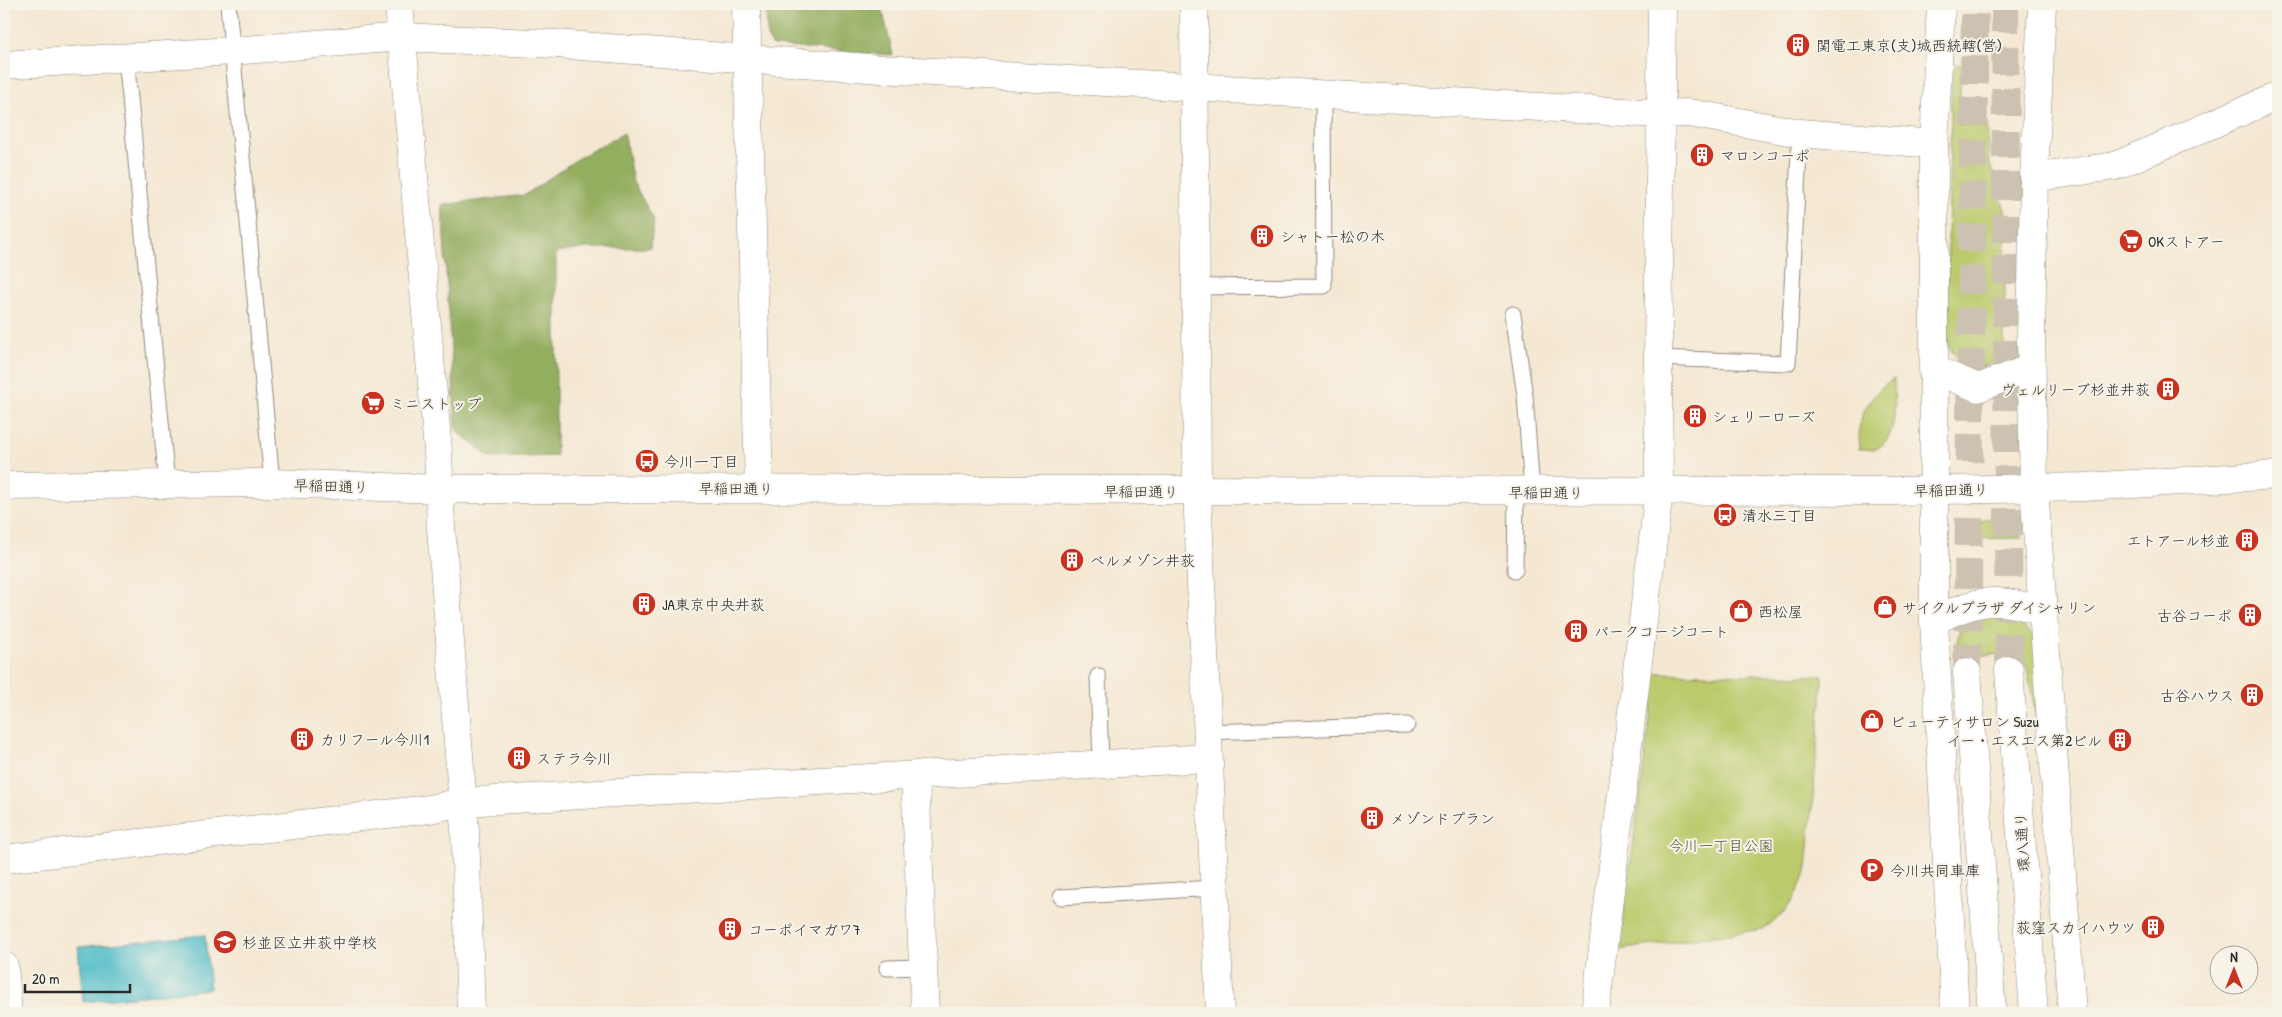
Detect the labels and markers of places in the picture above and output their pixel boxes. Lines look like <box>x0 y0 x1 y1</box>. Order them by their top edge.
building icon: 関電工東京(支)城西統轄(営) <box>1785 32 1811 58</box>
place label: 関電工東京(支)城西統轄(営) <box>1816 35 2002 56</box>
building icon: マロンコーポ <box>1689 142 1715 168</box>
place label: マロンコーポ <box>1720 145 1810 166</box>
building icon: シャトー松の木 <box>1249 223 1275 249</box>
place label: シャトー松の木 <box>1280 226 1385 247</box>
supermarket icon: OKストアー <box>2118 228 2144 254</box>
place label: OKストアー <box>2148 231 2225 252</box>
building icon: ヴェルリーブ杉並井荻 <box>2155 376 2181 402</box>
place label: ヴェルリーブ杉並井荻 <box>2001 379 2150 400</box>
supermarket icon: ミニストップ <box>360 390 386 416</box>
place label: ミニストップ <box>390 393 482 414</box>
building icon: シェリーローズ <box>1682 403 1708 429</box>
place label: シェリーローズ <box>1712 406 1815 427</box>
bus stop icon: 今川一丁目 <box>634 448 660 474</box>
place label: 今川一丁目 <box>664 451 739 472</box>
bus stop icon: 清水三丁目 <box>1712 502 1738 528</box>
place label: 清水三丁目 <box>1742 505 1817 526</box>
building icon: エトアール杉並 <box>2234 527 2260 553</box>
place label: エトアール杉並 <box>2126 530 2230 551</box>
building icon: ベルメゾン井荻 <box>1059 547 1085 573</box>
place label: ベルメゾン井荻 <box>1090 550 1195 571</box>
building icon: JA東京中央井荻 <box>631 591 657 617</box>
place label: JA東京中央井荻 <box>662 594 765 615</box>
shop icon: サイクルプラザ ダイシャリン <box>1872 594 1898 620</box>
place label: サイクルプラザ ダイシャリン <box>1902 597 2096 618</box>
shop icon: 西松屋 <box>1728 598 1754 624</box>
place label: 西松屋 <box>1758 601 1803 622</box>
building icon: 古谷コーポ <box>2237 602 2263 628</box>
place label: 古谷コーポ <box>2157 605 2232 626</box>
building icon: パークコージコート <box>1563 618 1589 644</box>
place label: パークコージコート <box>1594 621 1729 642</box>
building icon: 古谷ハウス <box>2239 682 2265 708</box>
place label: 古谷ハウス <box>2160 685 2234 706</box>
shop icon: ビューティサロン Suzu <box>1859 708 1885 734</box>
place label: ビューティサロン Suzu <box>1890 711 2039 732</box>
building icon: カリフール今川1 <box>289 726 315 752</box>
building icon: イー・エスエス第2ビル <box>2107 727 2133 753</box>
place label: カリフール今川1 <box>320 729 429 750</box>
place label: イー・エスエス第2ビル <box>1946 730 2102 751</box>
building icon: ステラ今川 <box>506 745 532 771</box>
place label: ステラ今川 <box>536 748 612 769</box>
building icon: メゾンドプラン <box>1359 805 1385 831</box>
place label: メゾンドプラン <box>1390 808 1495 829</box>
parking icon: 今川共同車庫 <box>1859 857 1885 883</box>
place label: 今川共同車庫 <box>1890 860 1980 881</box>
building icon: 荻窪スカイハウツ <box>2140 914 2166 940</box>
building icon: コーポイマガワ7 <box>717 916 743 942</box>
place label: 荻窪スカイハウツ <box>2016 917 2136 938</box>
place label: コーポイマガワ7 <box>748 919 860 940</box>
school or university icon: 杉並区立井荻中学校 <box>212 929 238 955</box>
place label: 杉並区立井荻中学校 <box>242 932 377 953</box>

